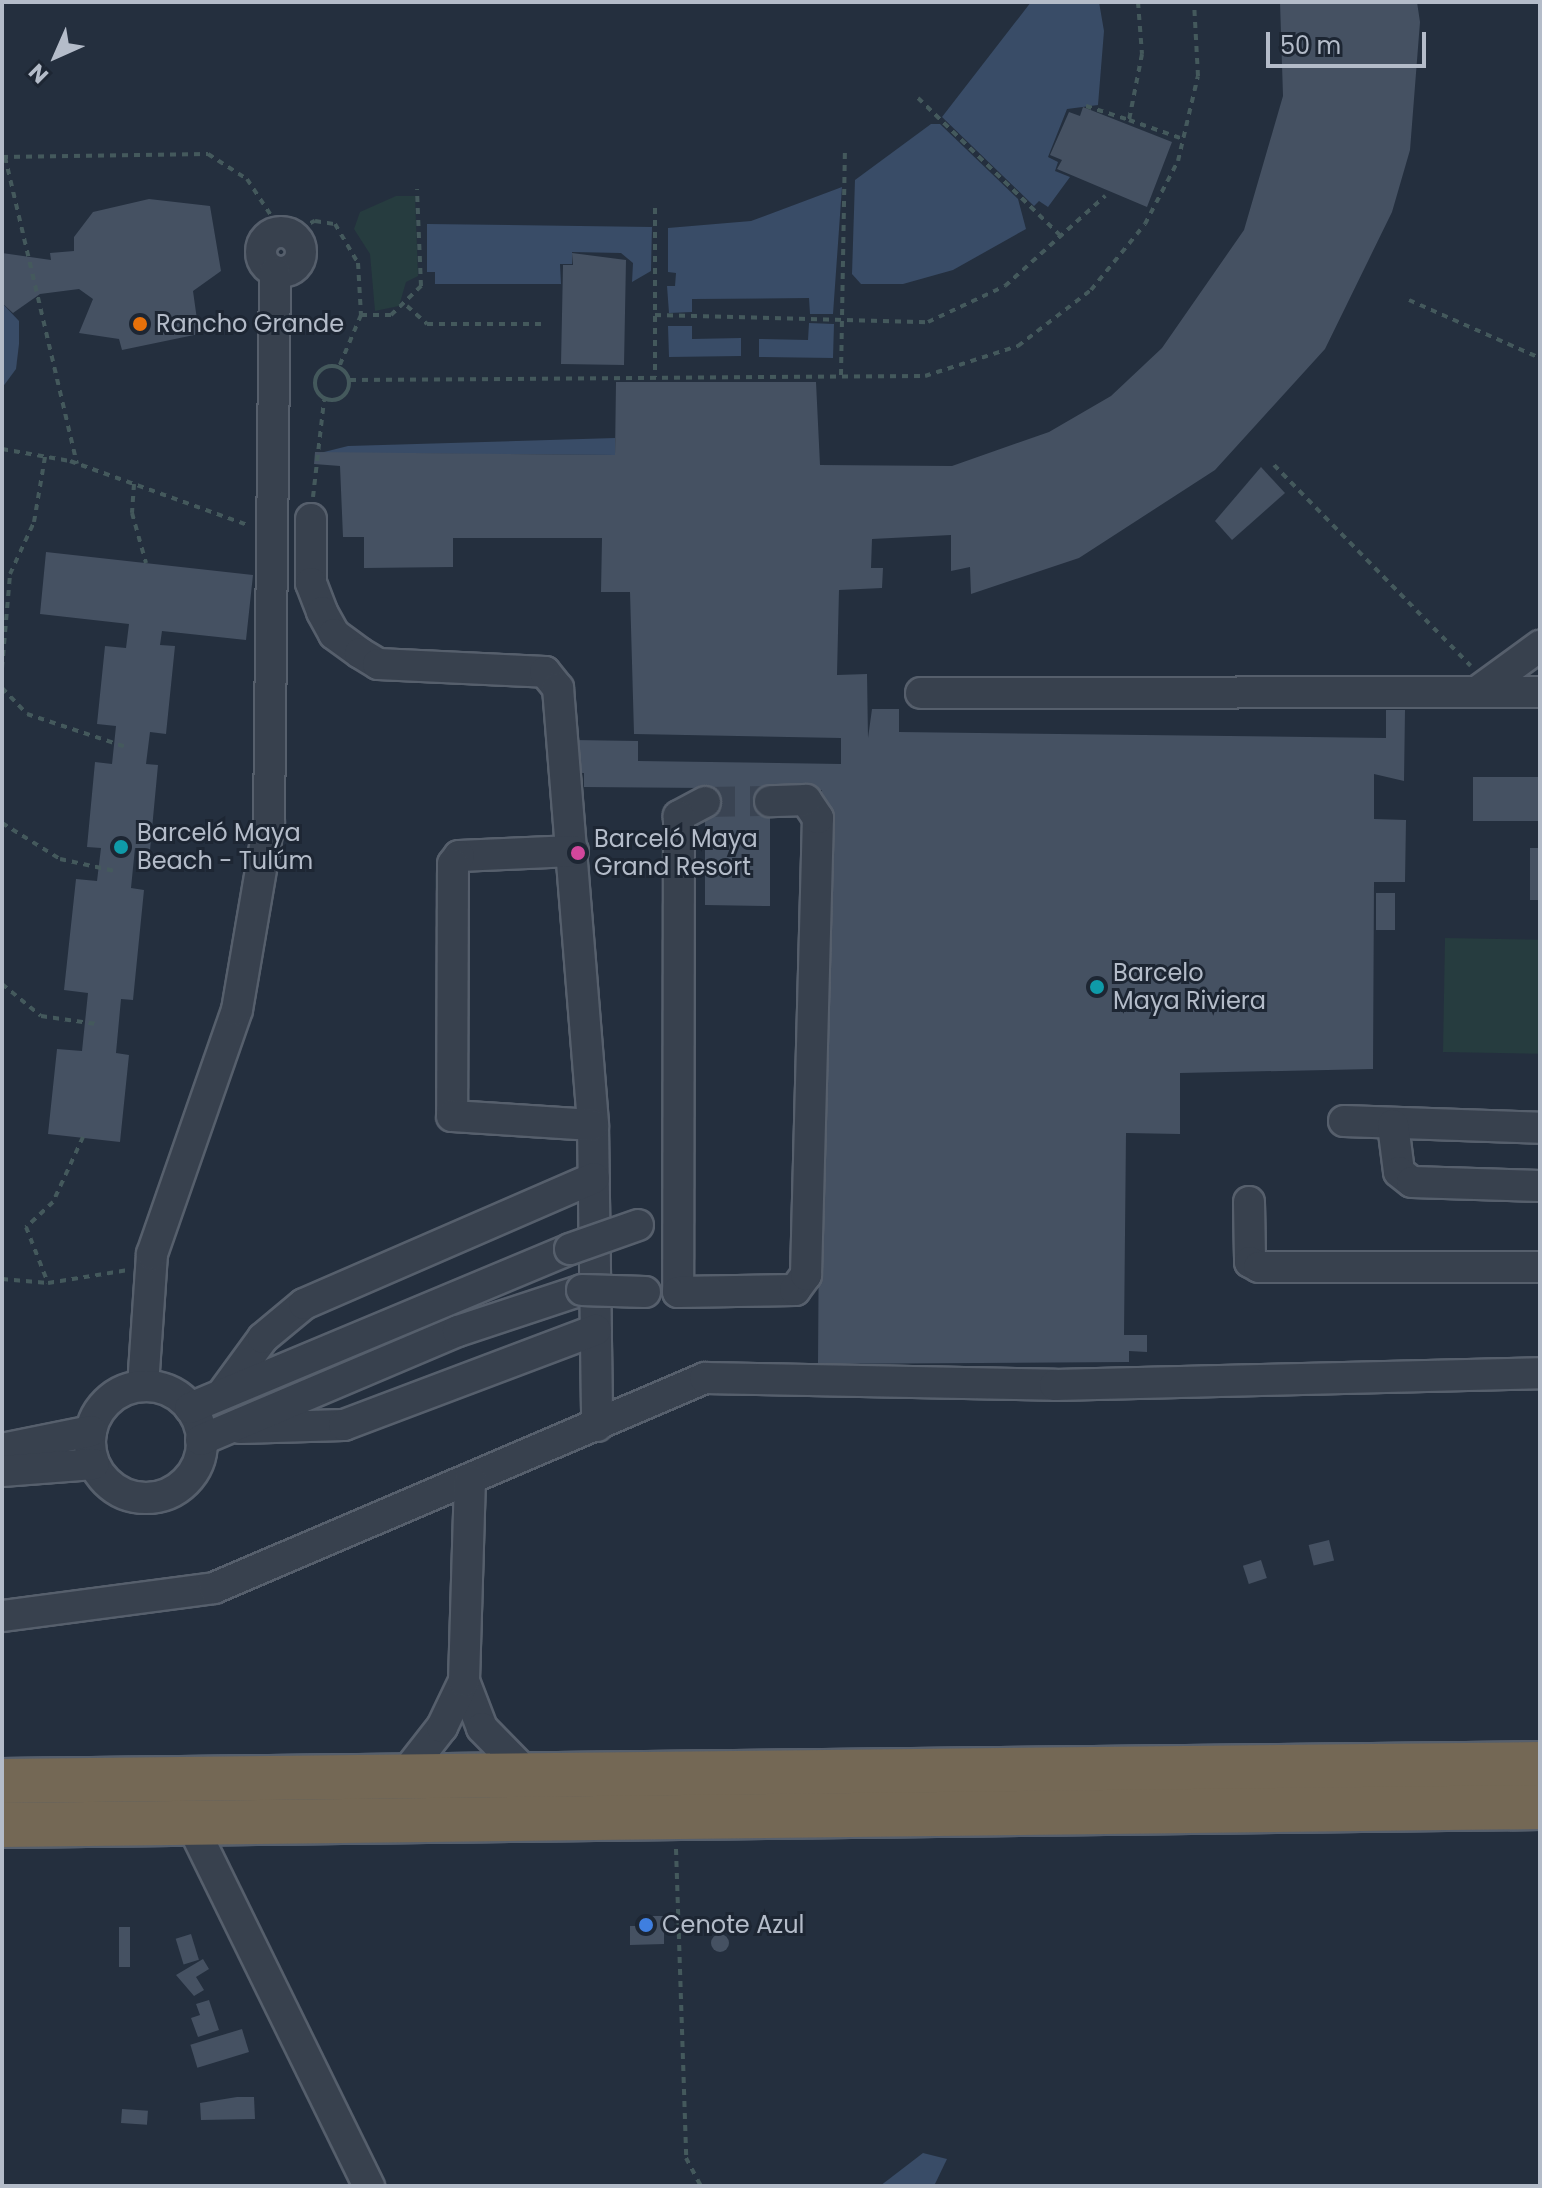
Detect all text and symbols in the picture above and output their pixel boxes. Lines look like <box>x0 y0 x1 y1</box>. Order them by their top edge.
north arrow <box>16 16 96 96</box>
scale bar <box>1270 16 1430 66</box>
text: 50 m <box>1280 29 1341 62</box>
text: N <box>22 57 55 90</box>
place label: Rancho Grande <box>156 310 344 338</box>
marker: Rancho Grande <box>131 315 149 333</box>
place label: Barceló Maya Beach - Tulúm <box>137 819 313 875</box>
place label: Barceló Maya Grand Resort <box>594 825 758 881</box>
marker: Barceló Maya Beach - Tulúm <box>112 838 130 856</box>
marker: Barceló Maya Grand Resort <box>569 844 587 862</box>
place label: Barcelo Maya Riviera <box>1113 959 1266 1015</box>
marker: Barcelo Maya Riviera <box>1088 978 1106 996</box>
place label: Cenote Azul <box>662 1911 805 1939</box>
marker: Cenote Azul <box>637 1916 655 1934</box>

